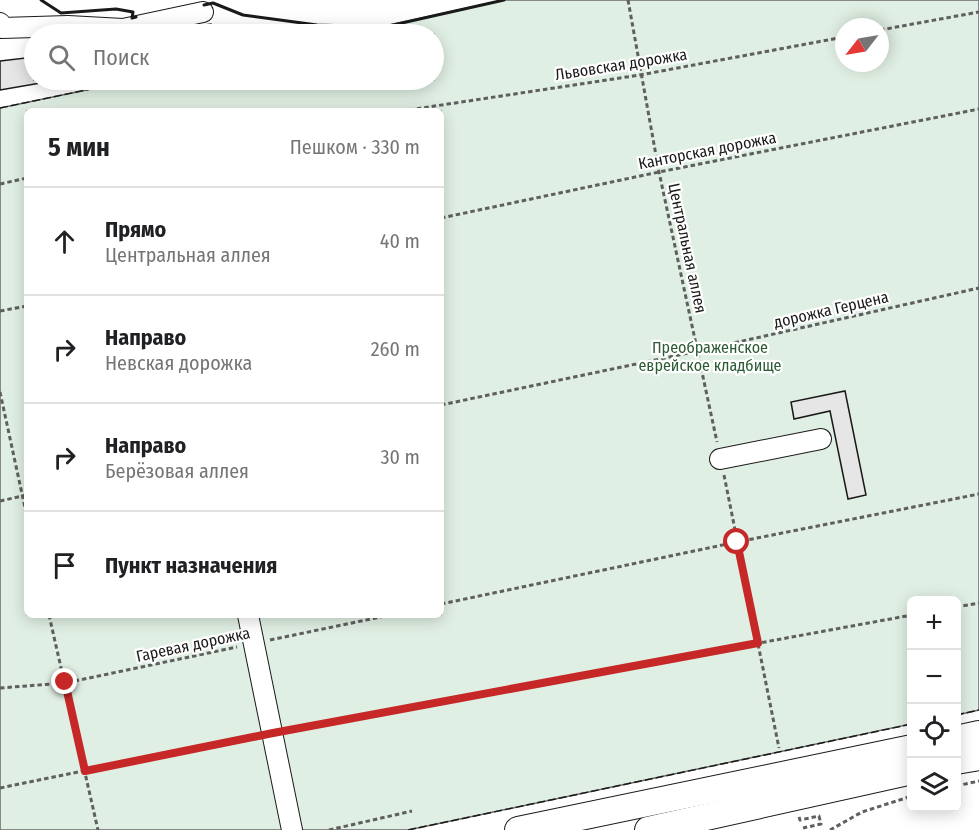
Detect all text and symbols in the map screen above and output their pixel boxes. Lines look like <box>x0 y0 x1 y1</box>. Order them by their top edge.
north arrow <box>835 18 889 72</box>
search box <box>24 24 444 90</box>
icon: search <box>45 41 78 74</box>
text: Поиск <box>93 44 149 71</box>
street label: Львовская дорожка <box>554 45 689 84</box>
street label: Канторская дорожка <box>637 128 778 173</box>
text: 5 мин <box>48 132 110 163</box>
text: Пешком · 330 m <box>290 135 420 159</box>
street label: Центральная аллея <box>664 181 711 315</box>
text: Прямо <box>105 216 166 243</box>
icon: ahead <box>48 225 81 258</box>
text: 40 m <box>380 229 420 253</box>
text: Центральная аллея <box>105 243 271 267</box>
street label: дорожка Герцена <box>772 287 890 332</box>
text: Направо <box>105 324 186 351</box>
icon: right <box>48 333 81 366</box>
text: 260 m <box>371 337 420 361</box>
park label: Преображенское еврейское кладбище <box>638 338 782 375</box>
text: Невская дорожка <box>105 351 252 375</box>
text: Направо <box>105 432 186 459</box>
icon: right <box>48 441 81 474</box>
text: 30 m <box>380 445 420 469</box>
text: Берёзовая аллея <box>105 459 249 483</box>
route start <box>723 528 749 554</box>
icon: arrive <box>48 549 81 582</box>
text: Пункт назначения <box>105 552 277 579</box>
map controls <box>907 596 961 812</box>
button: + <box>907 596 961 650</box>
street label: Гаревая дорожка <box>134 623 252 666</box>
button: − <box>907 650 961 704</box>
route end <box>51 668 77 694</box>
button: locate <box>907 704 961 758</box>
button: layers <box>907 758 961 812</box>

